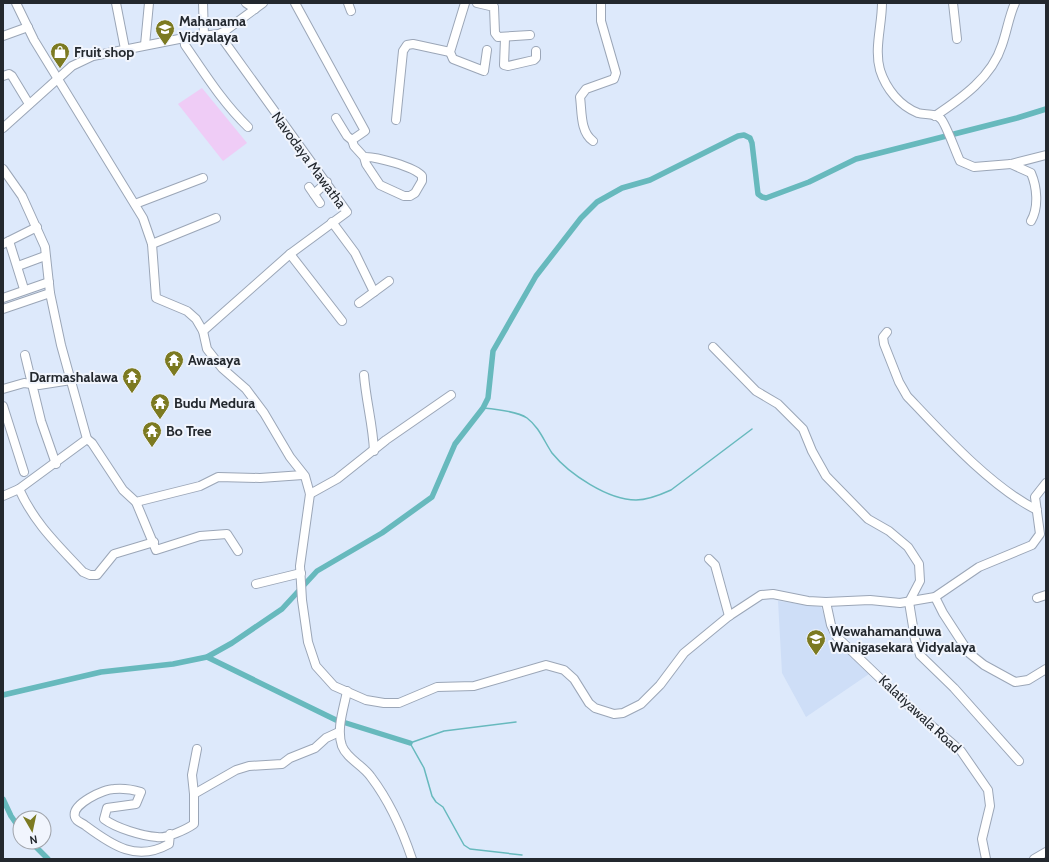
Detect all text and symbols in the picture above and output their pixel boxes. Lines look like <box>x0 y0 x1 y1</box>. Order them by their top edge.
place label: Mahanama Vidyalaya <box>179 12 246 46</box>
school or university icon: Mahanama Vidyalaya <box>154 18 176 46</box>
shop icon: Fruit shop <box>49 41 71 69</box>
place label: Fruit shop <box>74 43 134 61</box>
street label: Navodaya Mawatha <box>268 108 350 212</box>
temple icon: Awasaya <box>163 349 185 377</box>
place label: Awasaya <box>188 351 240 369</box>
temple icon: Darmashalawa <box>121 366 143 394</box>
place label: Darmashalawa <box>29 368 118 386</box>
temple icon: Budu Medura <box>149 392 171 420</box>
place label: Budu Medura <box>174 394 255 412</box>
temple icon: Bo Tree <box>141 420 163 448</box>
place label: Bo Tree <box>166 422 211 440</box>
place label: Wewahamanduwa Wanigasekara Vidyalaya <box>830 622 976 656</box>
school or university icon: Wewahamanduwa Wanigasekara Vidyalaya <box>805 628 827 656</box>
street label: Kalatiyawala Road <box>875 671 965 757</box>
north arrow <box>12 810 52 850</box>
text: N <box>29 832 39 847</box>

